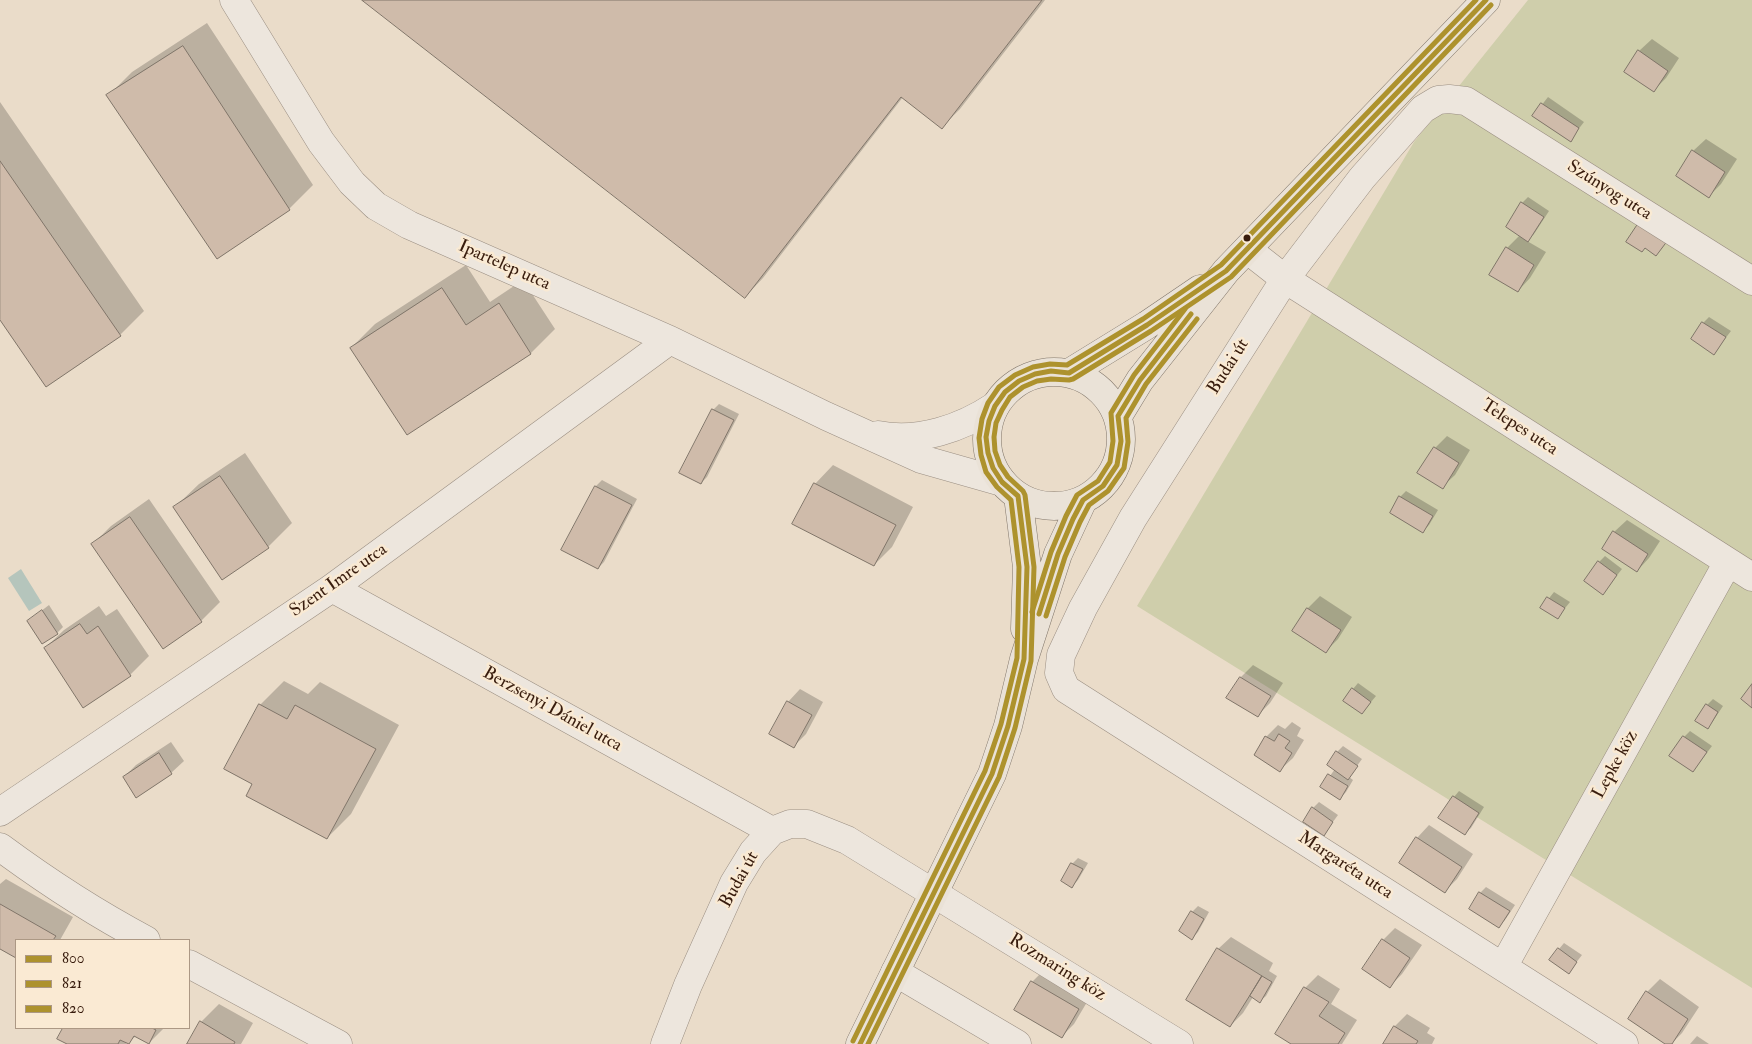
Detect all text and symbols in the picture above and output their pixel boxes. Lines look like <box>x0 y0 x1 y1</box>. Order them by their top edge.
street label: Szúnyog utca <box>1563 156 1655 226</box>
unlabelled marker <box>1242 233 1252 243</box>
street label: Ipartelep utca <box>455 236 553 296</box>
street label: Budai út <box>1204 335 1254 399</box>
street label: Telepes utca <box>1477 395 1561 461</box>
street label: Szent Imre utca <box>286 539 392 623</box>
street label: Berzsenyi Dániel utca <box>479 663 625 757</box>
street label: Lepke köz <box>1588 727 1644 803</box>
street label: Margaréta utca <box>1294 827 1396 905</box>
street label: Budai út <box>716 848 764 912</box>
street label: Rozmaring köz <box>1004 930 1110 1006</box>
legend <box>15 939 190 1029</box>
text: 800 <box>62 949 84 968</box>
text: 821 <box>62 974 82 993</box>
text: 820 <box>62 999 84 1018</box>

